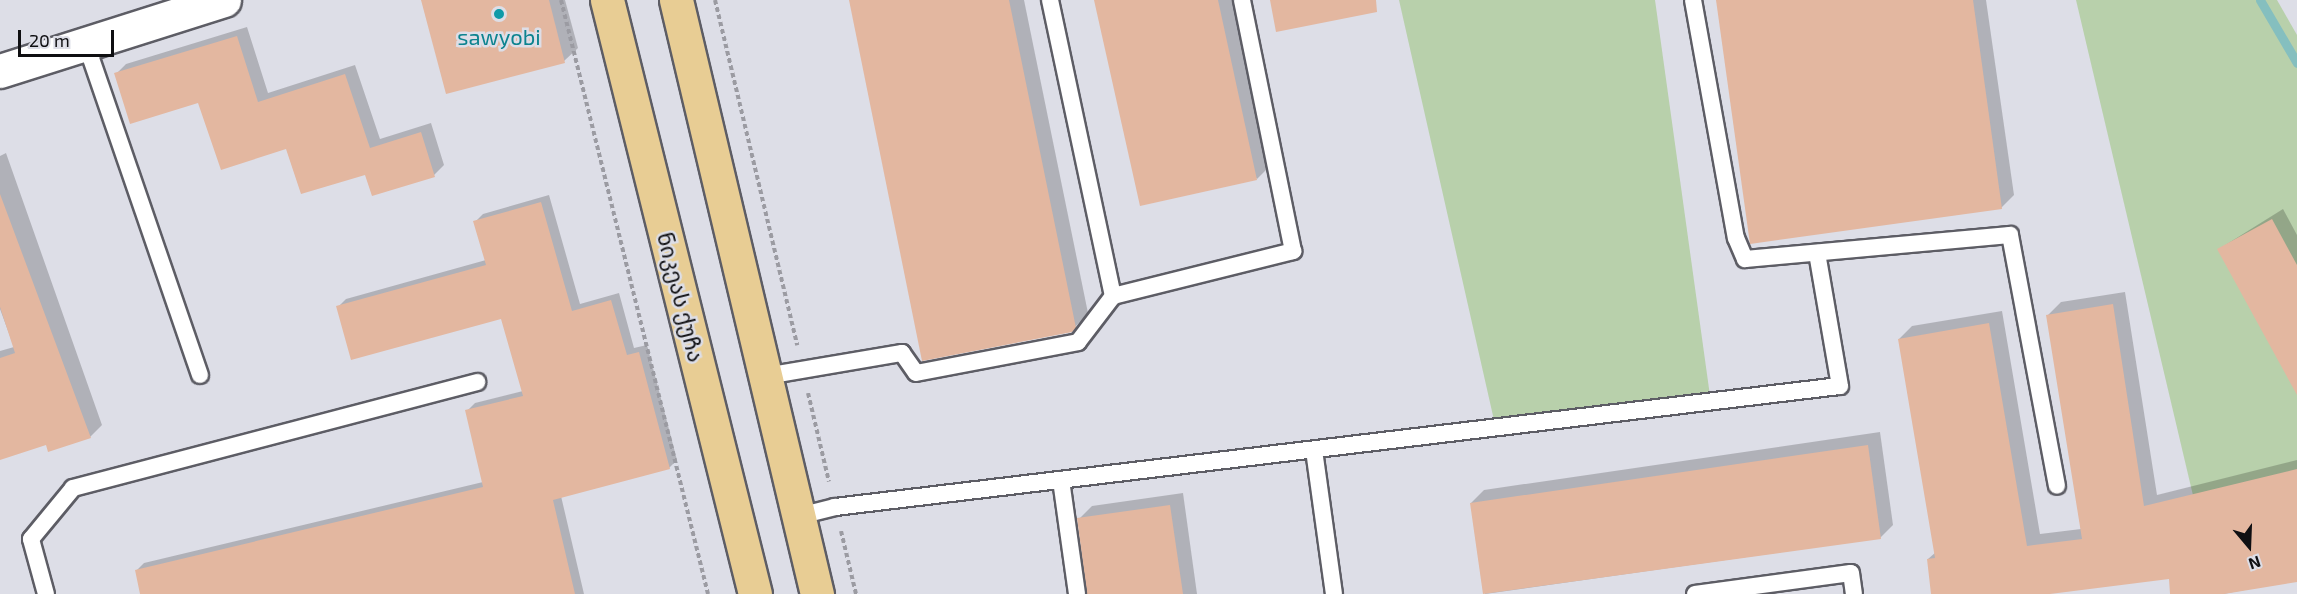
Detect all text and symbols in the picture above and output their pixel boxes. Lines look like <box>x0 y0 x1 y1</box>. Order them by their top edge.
marker: sawyobi <box>492 7 506 21</box>
scale bar <box>21 18 117 56</box>
place label: sawyobi <box>457 24 541 50</box>
text: 20 m <box>29 29 70 51</box>
street label: ნიკეას ქუჩა <box>652 229 710 365</box>
north arrow <box>2219 516 2279 576</box>
text: N <box>2246 553 2264 574</box>

